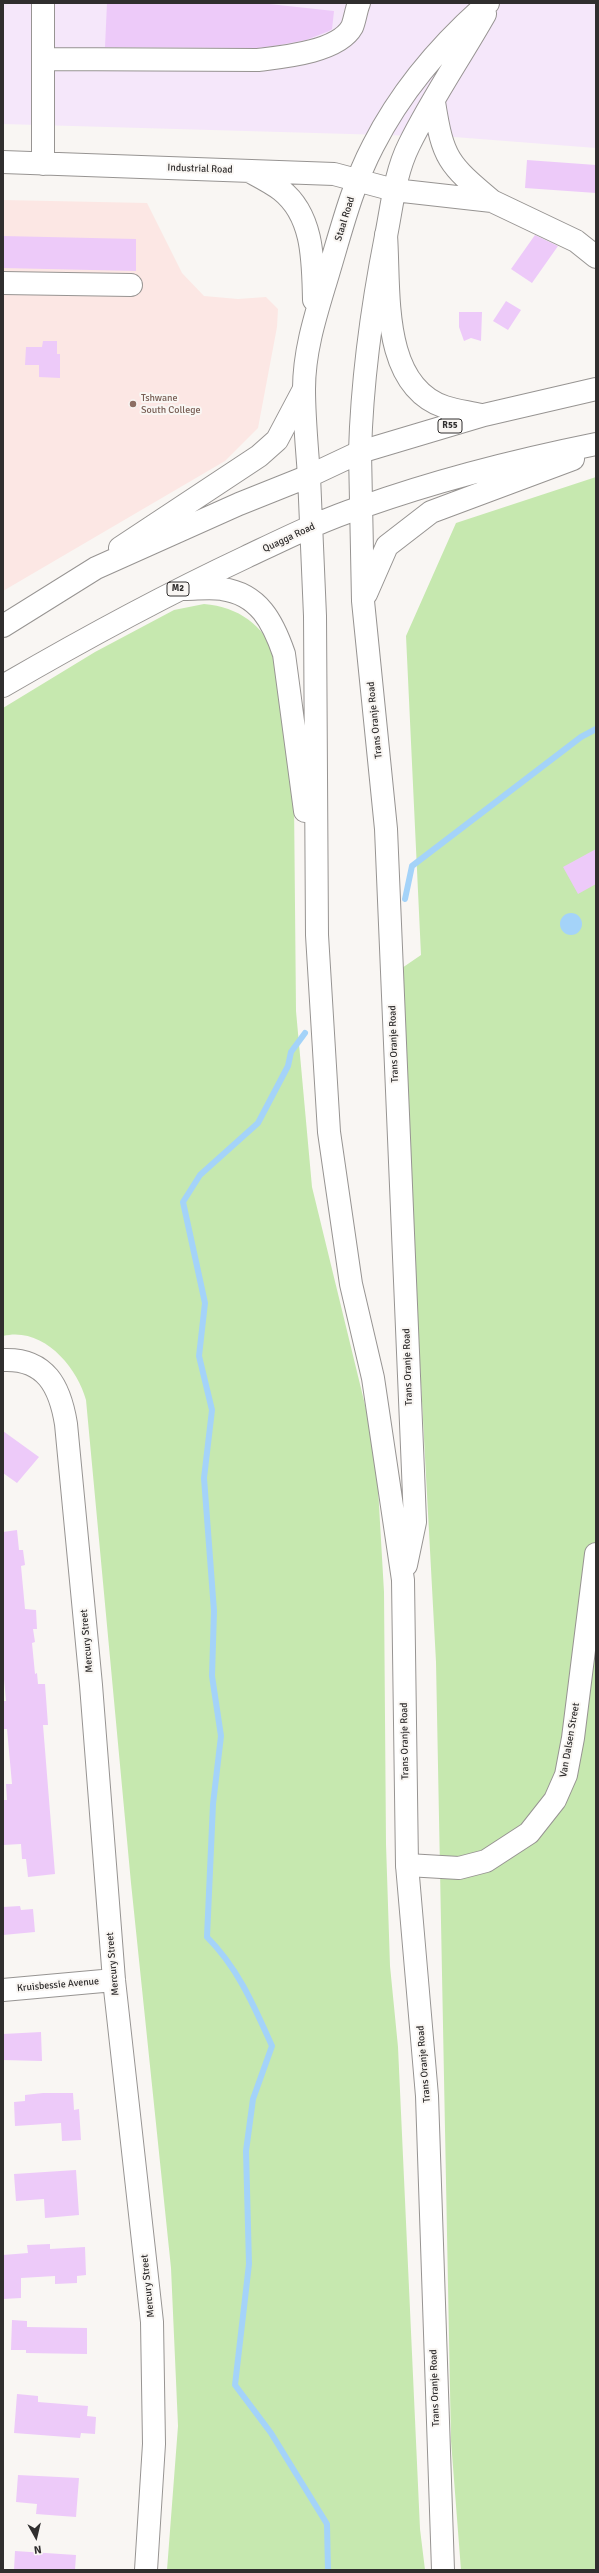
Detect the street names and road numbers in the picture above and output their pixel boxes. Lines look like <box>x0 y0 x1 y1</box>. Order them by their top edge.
street label: Industrial Road <box>167 162 233 176</box>
street label: Staal Road <box>333 195 357 243</box>
road number: R55 <box>438 419 462 433</box>
street label: Quagga Road <box>261 521 317 555</box>
road number: M2 <box>167 582 189 596</box>
street label: Trans Oranje Road <box>365 681 385 759</box>
street label: Trans Oranje Road <box>387 1005 401 1083</box>
street label: Trans Oranje Road <box>401 1328 415 1406</box>
street label: Mercury Street <box>78 1609 96 1673</box>
street label: Trans Oranje Road <box>398 1702 412 1780</box>
street label: Van Dalsen Street <box>558 1702 582 1778</box>
street label: Mercury Street <box>104 1932 122 1996</box>
street label: Kruisbessie Avenue <box>16 1975 100 1995</box>
street label: Trans Oranje Road <box>415 2025 433 2103</box>
street label: Mercury Street <box>139 2254 157 2318</box>
street label: Trans Oranje Road <box>428 2349 442 2427</box>

